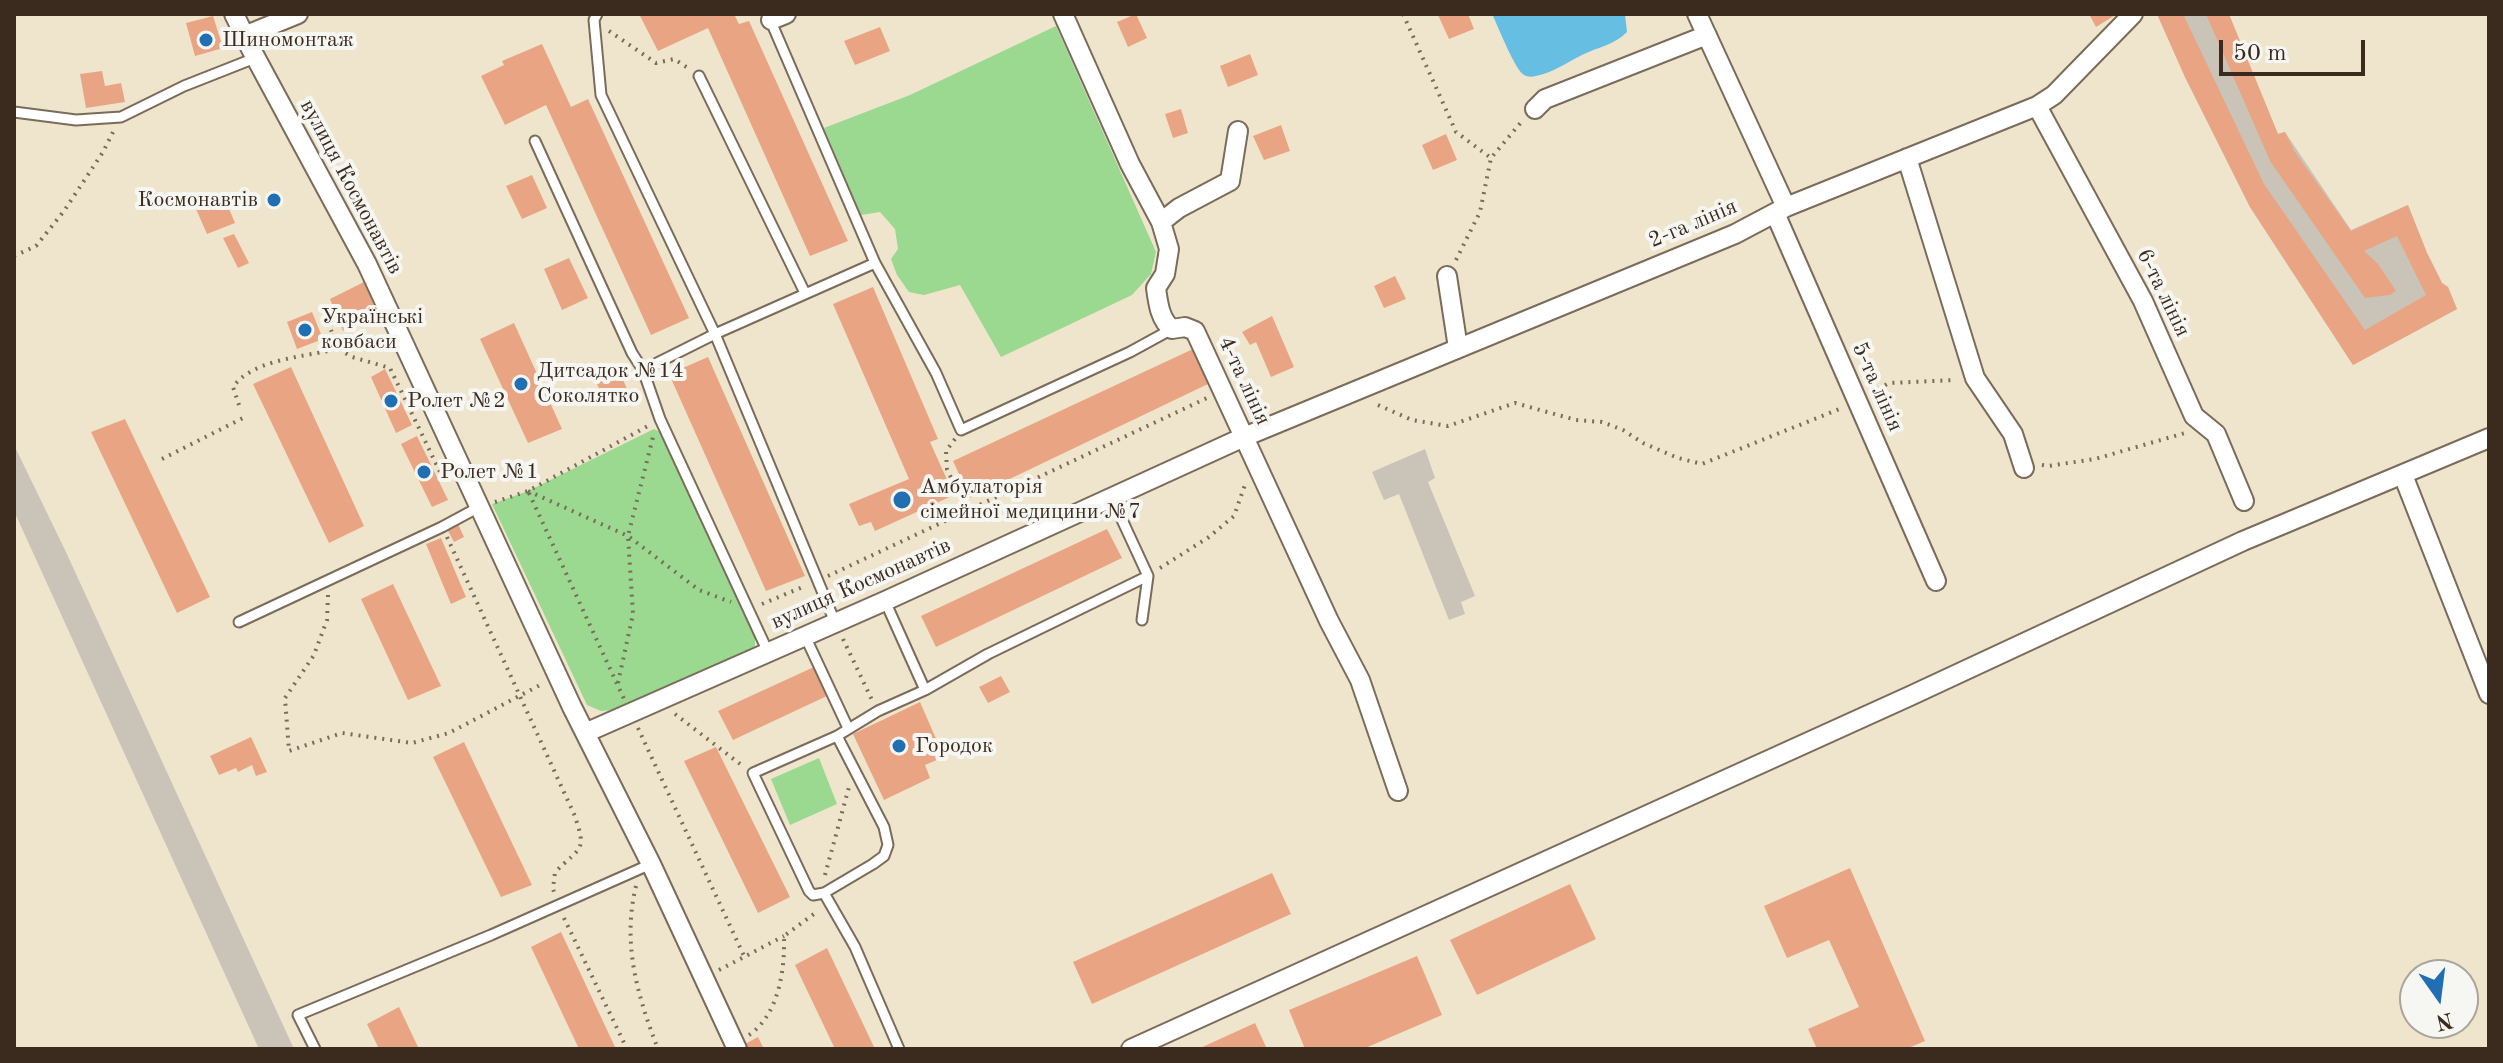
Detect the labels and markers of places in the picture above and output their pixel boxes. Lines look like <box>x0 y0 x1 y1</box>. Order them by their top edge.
place label: Шиномонтаж <box>222 27 354 53</box>
marker: Шиномонтаж <box>197 31 215 49</box>
place label: Космонавтів <box>138 187 258 213</box>
marker: Космонавтів <box>265 191 283 209</box>
place label: Українські ковбаси <box>321 304 423 356</box>
marker: Українські ковбаси <box>296 321 314 339</box>
place label: Дитсадок №14 Соколятко <box>537 358 684 410</box>
marker: Дитсадок №14 Соколятко <box>512 375 530 393</box>
place label: Ролет №2 <box>407 388 506 414</box>
marker: Ролет №2 <box>382 392 400 410</box>
place label: Ролет №1 <box>440 459 539 485</box>
marker: Ролет №1 <box>415 463 433 481</box>
place label: Амбулаторія сімейної медицини №7 <box>920 474 1141 526</box>
marker: Амбулаторія сімейної медицини №7 <box>891 489 913 511</box>
place label: Городок <box>915 733 993 759</box>
marker: Городок <box>890 737 908 755</box>

